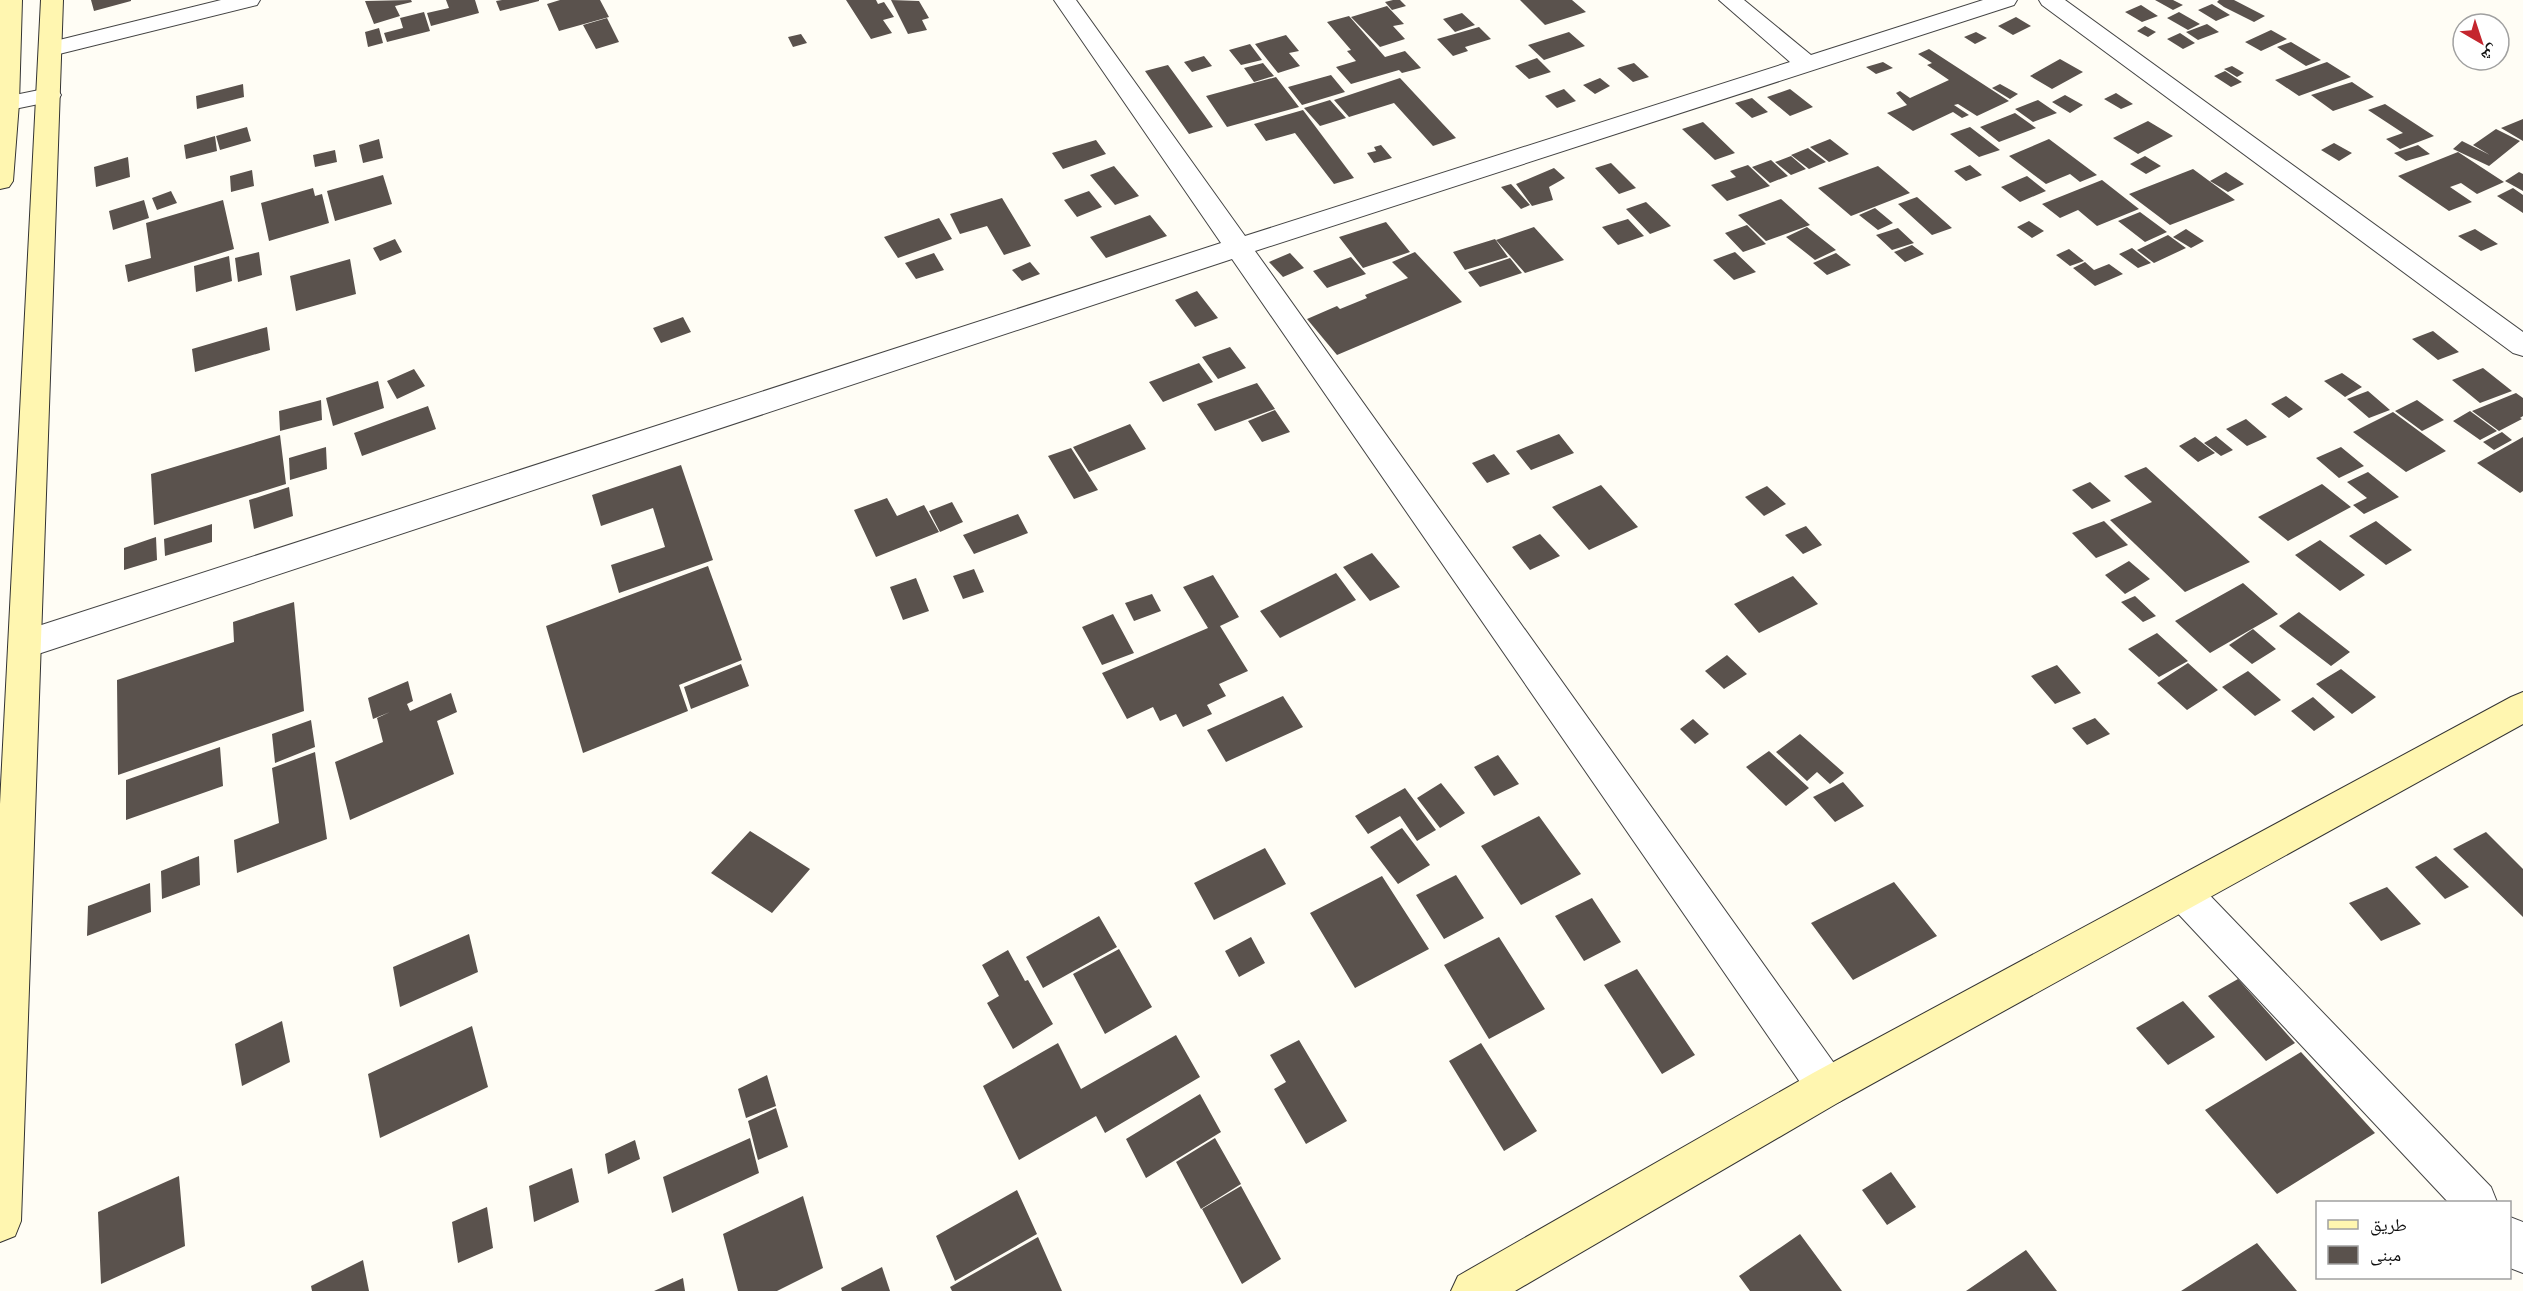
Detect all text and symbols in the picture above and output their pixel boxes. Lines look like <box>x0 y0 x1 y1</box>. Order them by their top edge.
north arrow <box>2451 12 2511 72</box>
text: ش <box>2478 41 2502 65</box>
legend <box>2316 1201 2511 1279</box>
text: طريق <box>2370 1215 2407 1236</box>
text: مبنى <box>2370 1245 2401 1266</box>

